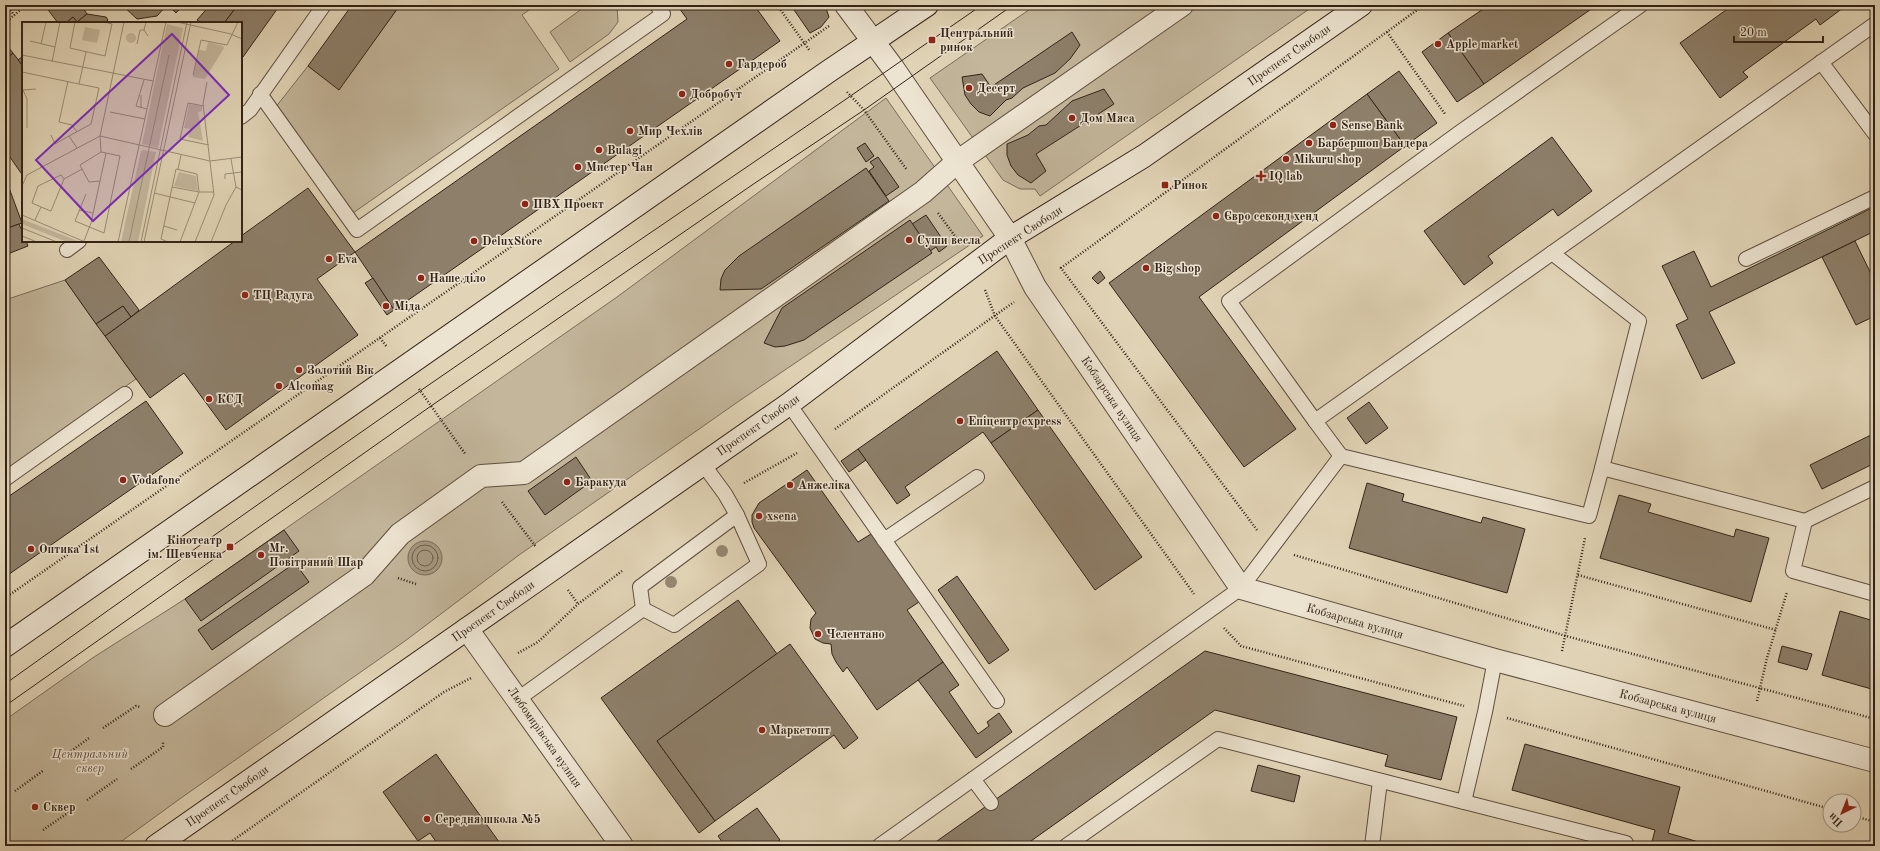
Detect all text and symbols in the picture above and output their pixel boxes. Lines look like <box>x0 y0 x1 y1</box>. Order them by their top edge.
scale bar <box>1734 18 1823 44</box>
inset map <box>22 22 242 242</box>
street label: Проспект Свободи <box>1246 23 1333 89</box>
text: 20 m <box>1740 27 1767 39</box>
place label: Центральний ринок <box>940 28 1014 54</box>
marker: Центральний ринок <box>927 35 937 45</box>
marker: Apple market <box>1433 39 1443 49</box>
place label: Apple market <box>1446 39 1519 51</box>
marker: Гардероб <box>724 59 734 69</box>
place label: Гардероб <box>737 59 787 71</box>
marker: Десерт <box>964 83 974 93</box>
place label: Десерт <box>977 83 1015 95</box>
marker: Добробут <box>677 89 687 99</box>
place label: Добробут <box>690 89 742 101</box>
marker: Дом Мяса <box>1067 113 1077 123</box>
place label: Дом Мяса <box>1080 113 1135 125</box>
marker: Sense Bank <box>1328 120 1338 130</box>
place label: Sense Bank <box>1341 120 1403 132</box>
marker: Мир Чехлів <box>625 126 635 136</box>
place label: Мир Чехлів <box>638 126 703 138</box>
marker: Барбершоп Бандера <box>1304 138 1314 148</box>
place label: Барбершоп Бандера <box>1317 138 1428 150</box>
marker: Bulagi <box>594 145 604 155</box>
place label: Bulagi <box>607 145 643 157</box>
marker: Mikuru shop <box>1281 154 1291 164</box>
place label: Mikuru shop <box>1294 154 1361 166</box>
marker: Мистер Чан <box>573 162 583 172</box>
place label: Мистер Чан <box>586 162 653 174</box>
marker: IQ lab <box>1256 171 1266 181</box>
place label: IQ lab <box>1269 171 1302 183</box>
marker: Ринок <box>1160 180 1170 190</box>
place label: Ринок <box>1173 180 1208 192</box>
marker: ПВХ Проект <box>520 199 530 209</box>
place label: ПВХ Проект <box>533 199 604 211</box>
street label: Проспект Свободи <box>976 204 1065 267</box>
marker: Євро секонд хенд <box>1211 211 1221 221</box>
place label: Євро секонд хенд <box>1224 211 1318 223</box>
marker: Суши весла <box>904 235 914 245</box>
place label: Суши весла <box>917 235 981 247</box>
marker: DeluxStore <box>469 236 479 246</box>
place label: DeluxStore <box>482 236 543 248</box>
marker: Eva <box>324 254 334 264</box>
place label: Eva <box>337 254 357 266</box>
marker: Big shop <box>1141 263 1151 273</box>
place label: Big shop <box>1154 263 1201 275</box>
marker: Наше діло <box>416 273 426 283</box>
place label: Наше діло <box>429 273 486 285</box>
marker: ТЦ Радуга <box>240 290 250 300</box>
place label: ТЦ Радуга <box>253 290 313 302</box>
marker: Міда <box>381 301 391 311</box>
place label: Міда <box>394 301 421 313</box>
street label: Кобзарська вулиця <box>1078 355 1144 444</box>
marker: Золотий Вік <box>294 365 304 375</box>
place label: Золотий Вік <box>307 365 375 377</box>
marker: Alcomag <box>274 381 284 391</box>
place label: Alcomag <box>287 381 334 393</box>
street label: Проспект Свободи <box>715 393 802 459</box>
marker: КСД <box>204 394 214 404</box>
place label: КСД <box>217 394 243 406</box>
marker: Епіцентр express <box>955 416 965 426</box>
place label: Епіцентр express <box>968 416 1061 428</box>
marker: Vodafone <box>118 475 128 485</box>
place label: Vodafone <box>131 475 181 487</box>
marker: Баракуда <box>562 477 572 487</box>
place label: Баракуда <box>575 477 627 489</box>
marker: Анжеліка <box>785 480 795 490</box>
place label: Анжеліка <box>798 480 850 492</box>
marker: xsena <box>754 511 764 521</box>
place label: xsena <box>767 511 797 523</box>
place label: Кінотеатр ім. Шевченка <box>148 535 222 561</box>
marker: Кінотеатр ім. Шевченка <box>225 542 235 552</box>
place label: Mr. Повітряний Шар <box>269 543 363 569</box>
marker: Оптика 1st <box>26 544 36 554</box>
place label: Оптика 1st <box>39 544 100 556</box>
marker: Mr. Повітряний Шар <box>256 550 266 560</box>
street label: Проспект Свободи <box>450 579 537 645</box>
street label: Кобзарська вулиця <box>1305 602 1405 642</box>
marker: Челентано <box>813 629 823 639</box>
place label: Челентано <box>826 629 885 641</box>
street label: Любомирівська вулиця <box>505 684 584 790</box>
street label: Кобзарська вулиця <box>1618 688 1718 726</box>
marker: Маркетопт <box>757 725 767 735</box>
place label: Маркетопт <box>770 725 830 737</box>
park label: Центральний сквер <box>51 749 128 775</box>
street label: Проспект Свободи <box>184 764 271 830</box>
north arrow <box>1822 793 1862 833</box>
marker: Сквер <box>30 802 40 812</box>
place label: Сквер <box>43 802 75 814</box>
text: Пн <box>1827 810 1846 828</box>
place label: Середня школа №5 <box>435 813 541 826</box>
marker: Середня школа №5 <box>422 814 432 824</box>

